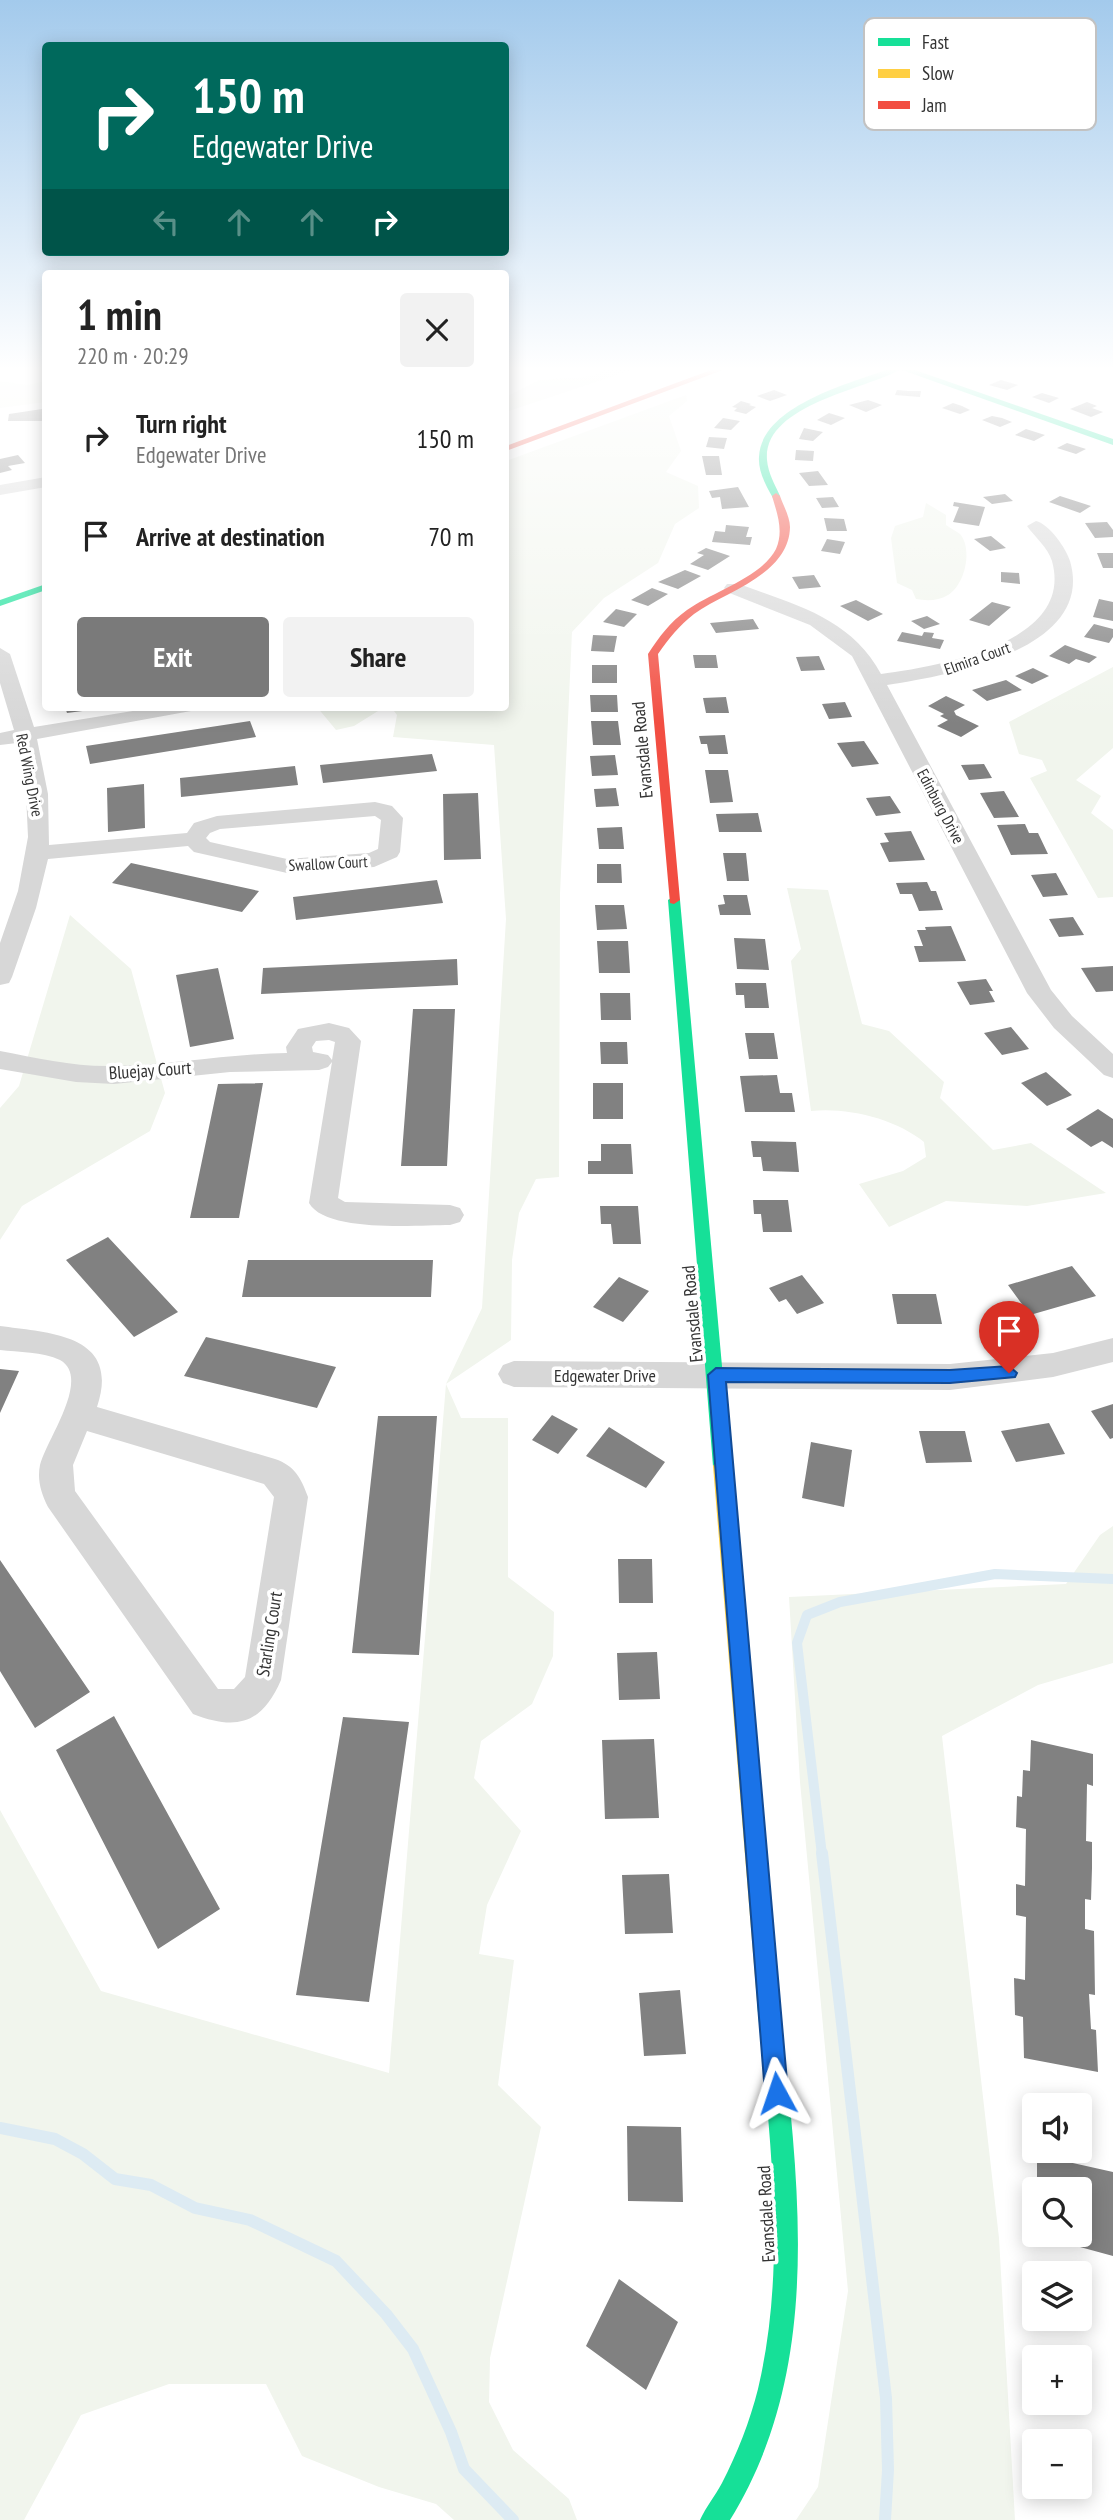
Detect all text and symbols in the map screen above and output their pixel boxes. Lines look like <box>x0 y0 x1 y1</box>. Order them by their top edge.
legend <box>864 18 1096 130</box>
text: Fast <box>922 30 950 54</box>
text: Slow <box>922 61 955 85</box>
text: 150 m <box>192 63 305 127</box>
icon: right <box>77 70 168 161</box>
text: Jam <box>921 93 947 117</box>
text: Edgewater Drive <box>192 125 374 167</box>
icon: left <box>147 203 185 241</box>
icon: ahead <box>220 203 258 241</box>
icon: ahead <box>293 203 331 241</box>
icon: right <box>366 203 404 241</box>
text: 1 min <box>77 287 162 342</box>
button: close <box>400 293 474 367</box>
text: 220 m · 20:29 <box>77 341 189 370</box>
text: Turn right <box>136 407 227 440</box>
icon: right <box>77 419 115 457</box>
text: 150 m <box>416 422 474 455</box>
text: Edgewater Drive <box>136 440 266 469</box>
icon: arrive <box>77 517 115 555</box>
text: Arrive at destination <box>136 520 325 553</box>
text: 70 m <box>428 520 474 553</box>
button: Exit <box>77 617 269 697</box>
button: Share <box>283 617 474 697</box>
street label: Elmira Court <box>941 637 1013 679</box>
street label: Evansdale Road <box>626 701 658 799</box>
street label: Red Wing Drive <box>12 732 48 818</box>
street label: Edinburg Drive <box>913 765 969 847</box>
street label: Swallow Court <box>288 851 369 875</box>
street label: Bluejay Court <box>108 1056 192 1084</box>
street label: Evansdale Road <box>676 1265 708 1363</box>
pin <box>979 1301 1039 1373</box>
icon: arrive <box>990 1312 1028 1350</box>
street label: Edgewater Drive <box>554 1364 656 1387</box>
street label: Starling Court <box>251 1590 287 1678</box>
position arrow <box>740 2056 814 2130</box>
map controls <box>1022 2093 1092 2499</box>
button: sound <box>1022 2093 1092 2163</box>
street label: Evansdale Road <box>752 2165 780 2263</box>
button: search <box>1022 2177 1092 2247</box>
button: layers <box>1022 2261 1092 2331</box>
button: + <box>1022 2345 1092 2415</box>
button: − <box>1022 2429 1092 2499</box>

